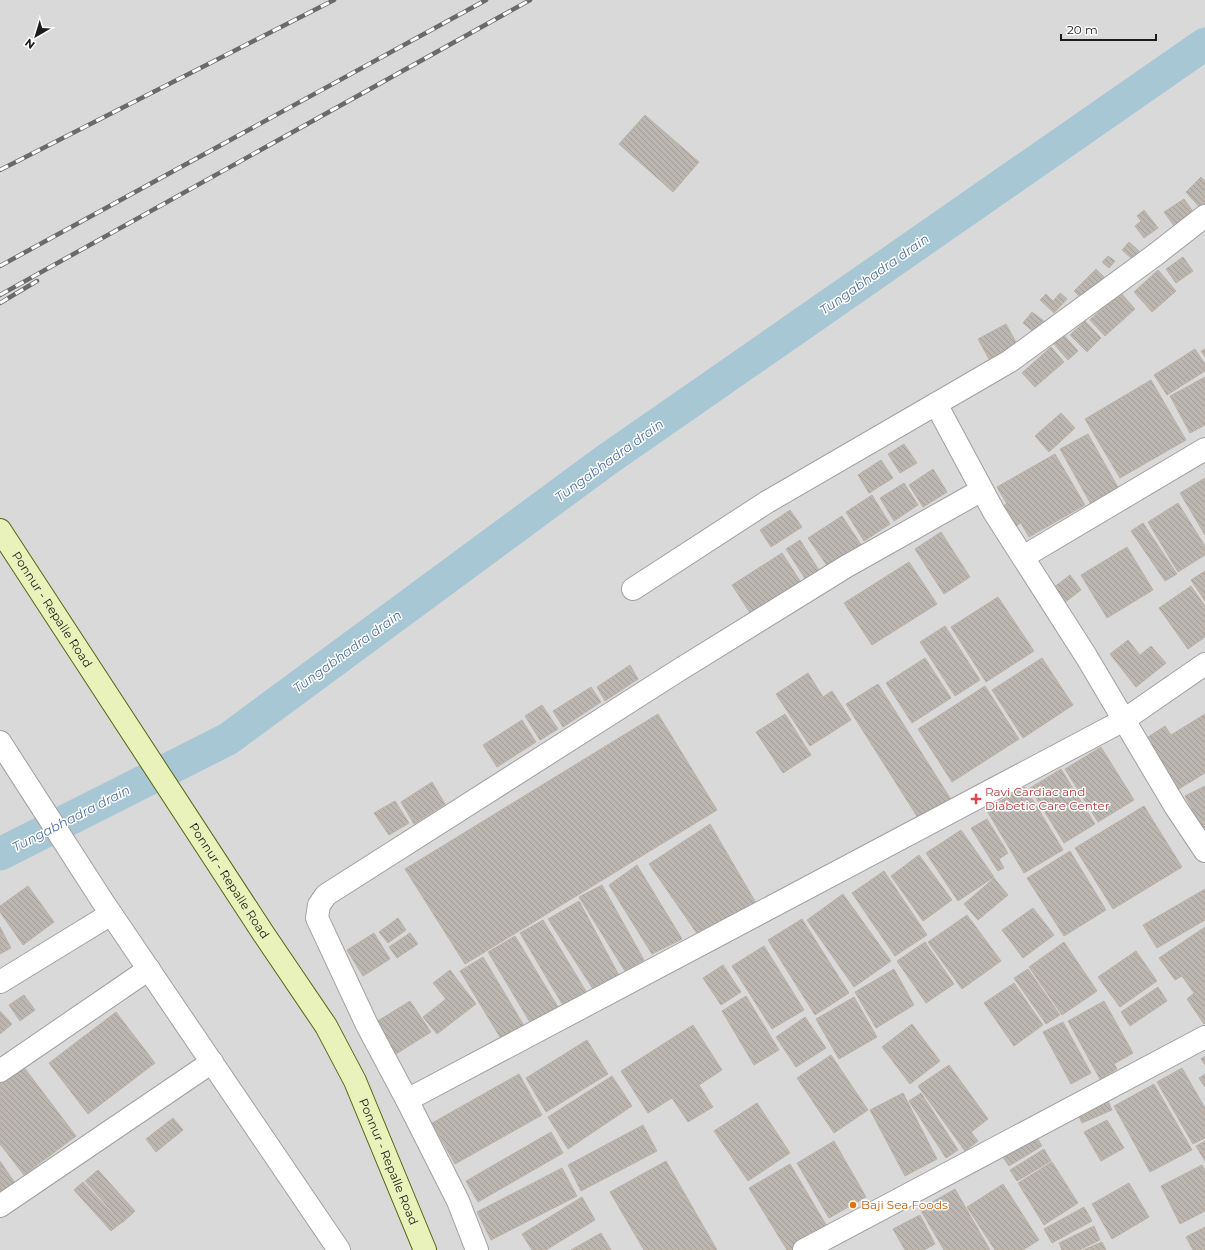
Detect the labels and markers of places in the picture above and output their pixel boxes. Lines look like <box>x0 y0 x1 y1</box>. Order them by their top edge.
place label: Ravi Cardiac and Diabetic Care Center <box>985 784 1110 813</box>
marker: Ravi Cardiac and Diabetic Care Center <box>970 793 982 805</box>
place label: Baji Sea Foods <box>861 1197 948 1212</box>
marker: Baji Sea Foods <box>848 1200 858 1210</box>

